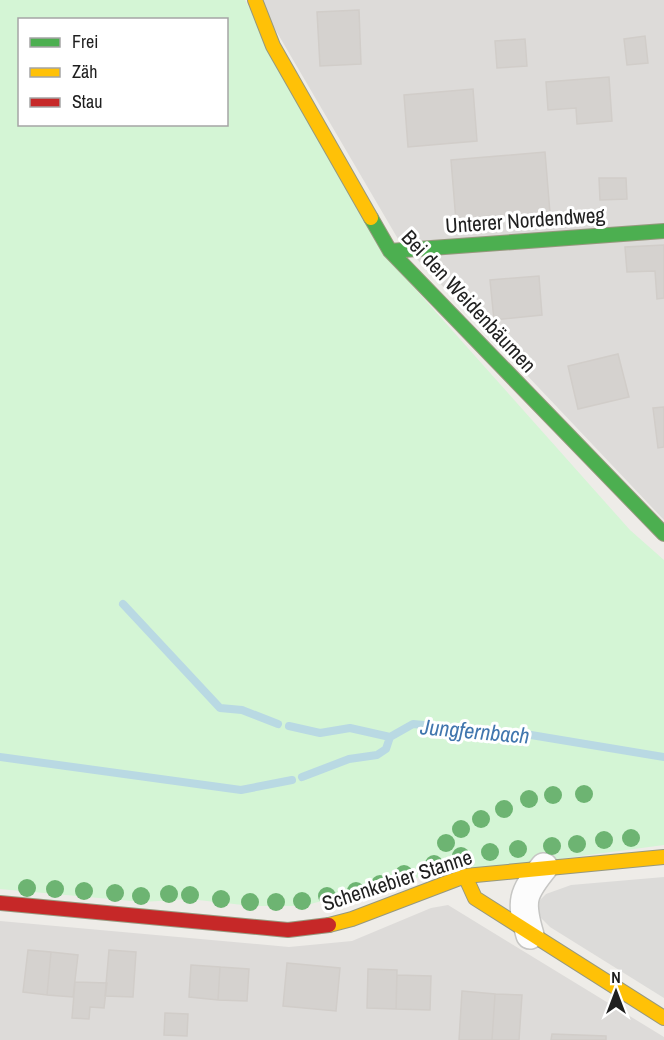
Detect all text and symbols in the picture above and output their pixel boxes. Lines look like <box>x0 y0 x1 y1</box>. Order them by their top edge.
legend <box>18 18 228 126</box>
text: Frei <box>72 29 98 54</box>
text: Zäh <box>72 59 97 84</box>
text: Stau <box>72 89 102 114</box>
street label: Unterer Nordendweg <box>444 200 606 240</box>
street label: Bei den Weidenbäumen <box>395 223 543 379</box>
water label: Jungfernbach <box>418 711 531 751</box>
street label: Schenkebier Stanne <box>318 842 476 918</box>
north arrow <box>586 962 646 1022</box>
text: N <box>611 966 621 988</box>

